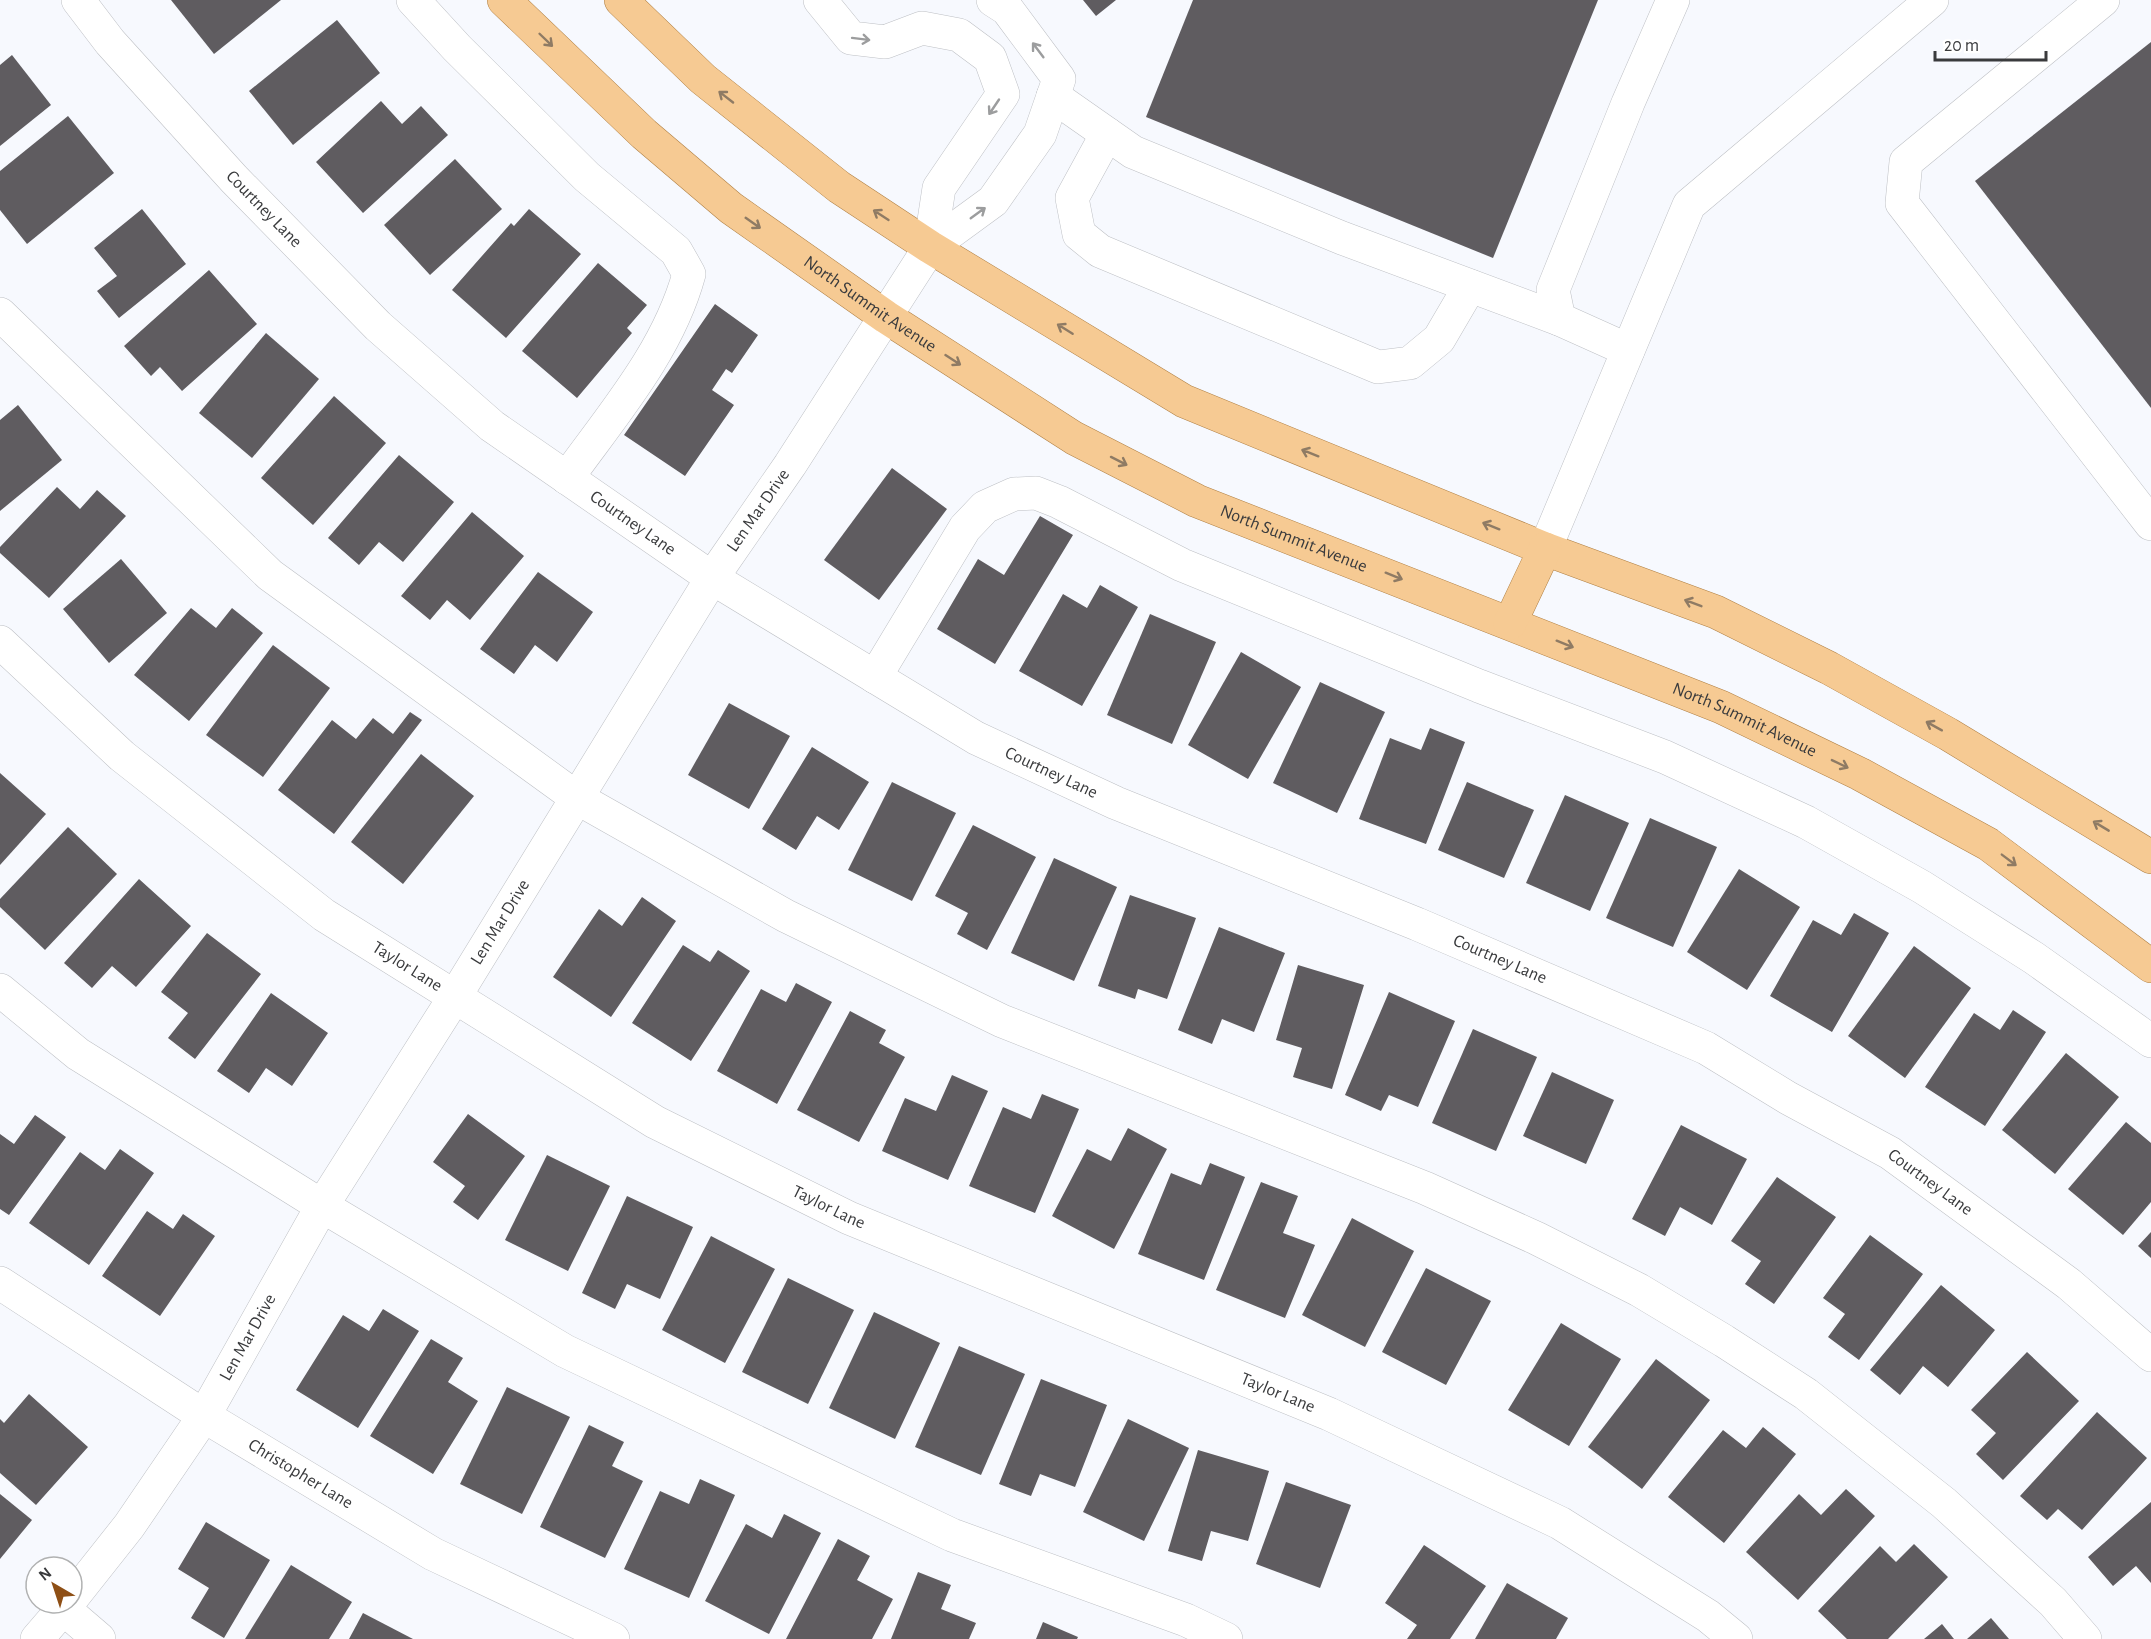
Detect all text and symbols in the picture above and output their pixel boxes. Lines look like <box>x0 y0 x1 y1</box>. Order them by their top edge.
scale bar <box>1935 24 2046 62</box>
one-way arrow <box>539 33 554 48</box>
one-way arrow <box>850 34 870 45</box>
text: 20 m <box>1944 37 1979 55</box>
one-way arrow <box>1031 43 1044 59</box>
one-way arrow <box>718 91 734 104</box>
one-way arrow <box>988 99 1000 115</box>
street label: Courtney Lane <box>222 167 305 251</box>
one-way arrow <box>969 206 985 219</box>
one-way arrow <box>874 209 890 221</box>
one-way arrow <box>744 217 760 229</box>
street label: North Summit Avenue <box>800 253 939 356</box>
one-way arrow <box>1057 322 1074 334</box>
one-way arrow <box>944 354 960 366</box>
one-way arrow <box>1302 447 1320 458</box>
one-way arrow <box>1110 455 1127 467</box>
street label: Len Mar Drive <box>724 466 793 555</box>
street label: Courtney Lane <box>586 487 679 559</box>
street label: North Summit Avenue <box>1218 502 1370 576</box>
one-way arrow <box>1482 520 1501 531</box>
one-way arrow <box>1384 572 1402 583</box>
one-way arrow <box>1684 597 1702 608</box>
one-way arrow <box>1555 639 1574 650</box>
street label: North Summit Avenue <box>1670 680 1819 761</box>
one-way arrow <box>1926 720 1943 732</box>
street label: Courtney Lane <box>1002 744 1100 802</box>
one-way arrow <box>1830 759 1848 770</box>
one-way arrow <box>2093 820 2110 832</box>
one-way arrow <box>2001 853 2017 866</box>
street label: Len Mar Drive <box>468 877 533 968</box>
street label: Courtney Lane <box>1450 932 1549 988</box>
street label: Taylor Lane <box>369 938 445 995</box>
street label: Courtney Lane <box>1884 1146 1976 1219</box>
street label: Taylor Lane <box>789 1182 868 1233</box>
street label: Len Mar Drive <box>217 1291 280 1384</box>
street label: Taylor Lane <box>1238 1370 1318 1416</box>
street label: Christopher Lane <box>245 1436 356 1512</box>
north arrow <box>24 1555 84 1615</box>
text: N <box>36 1564 55 1584</box>

